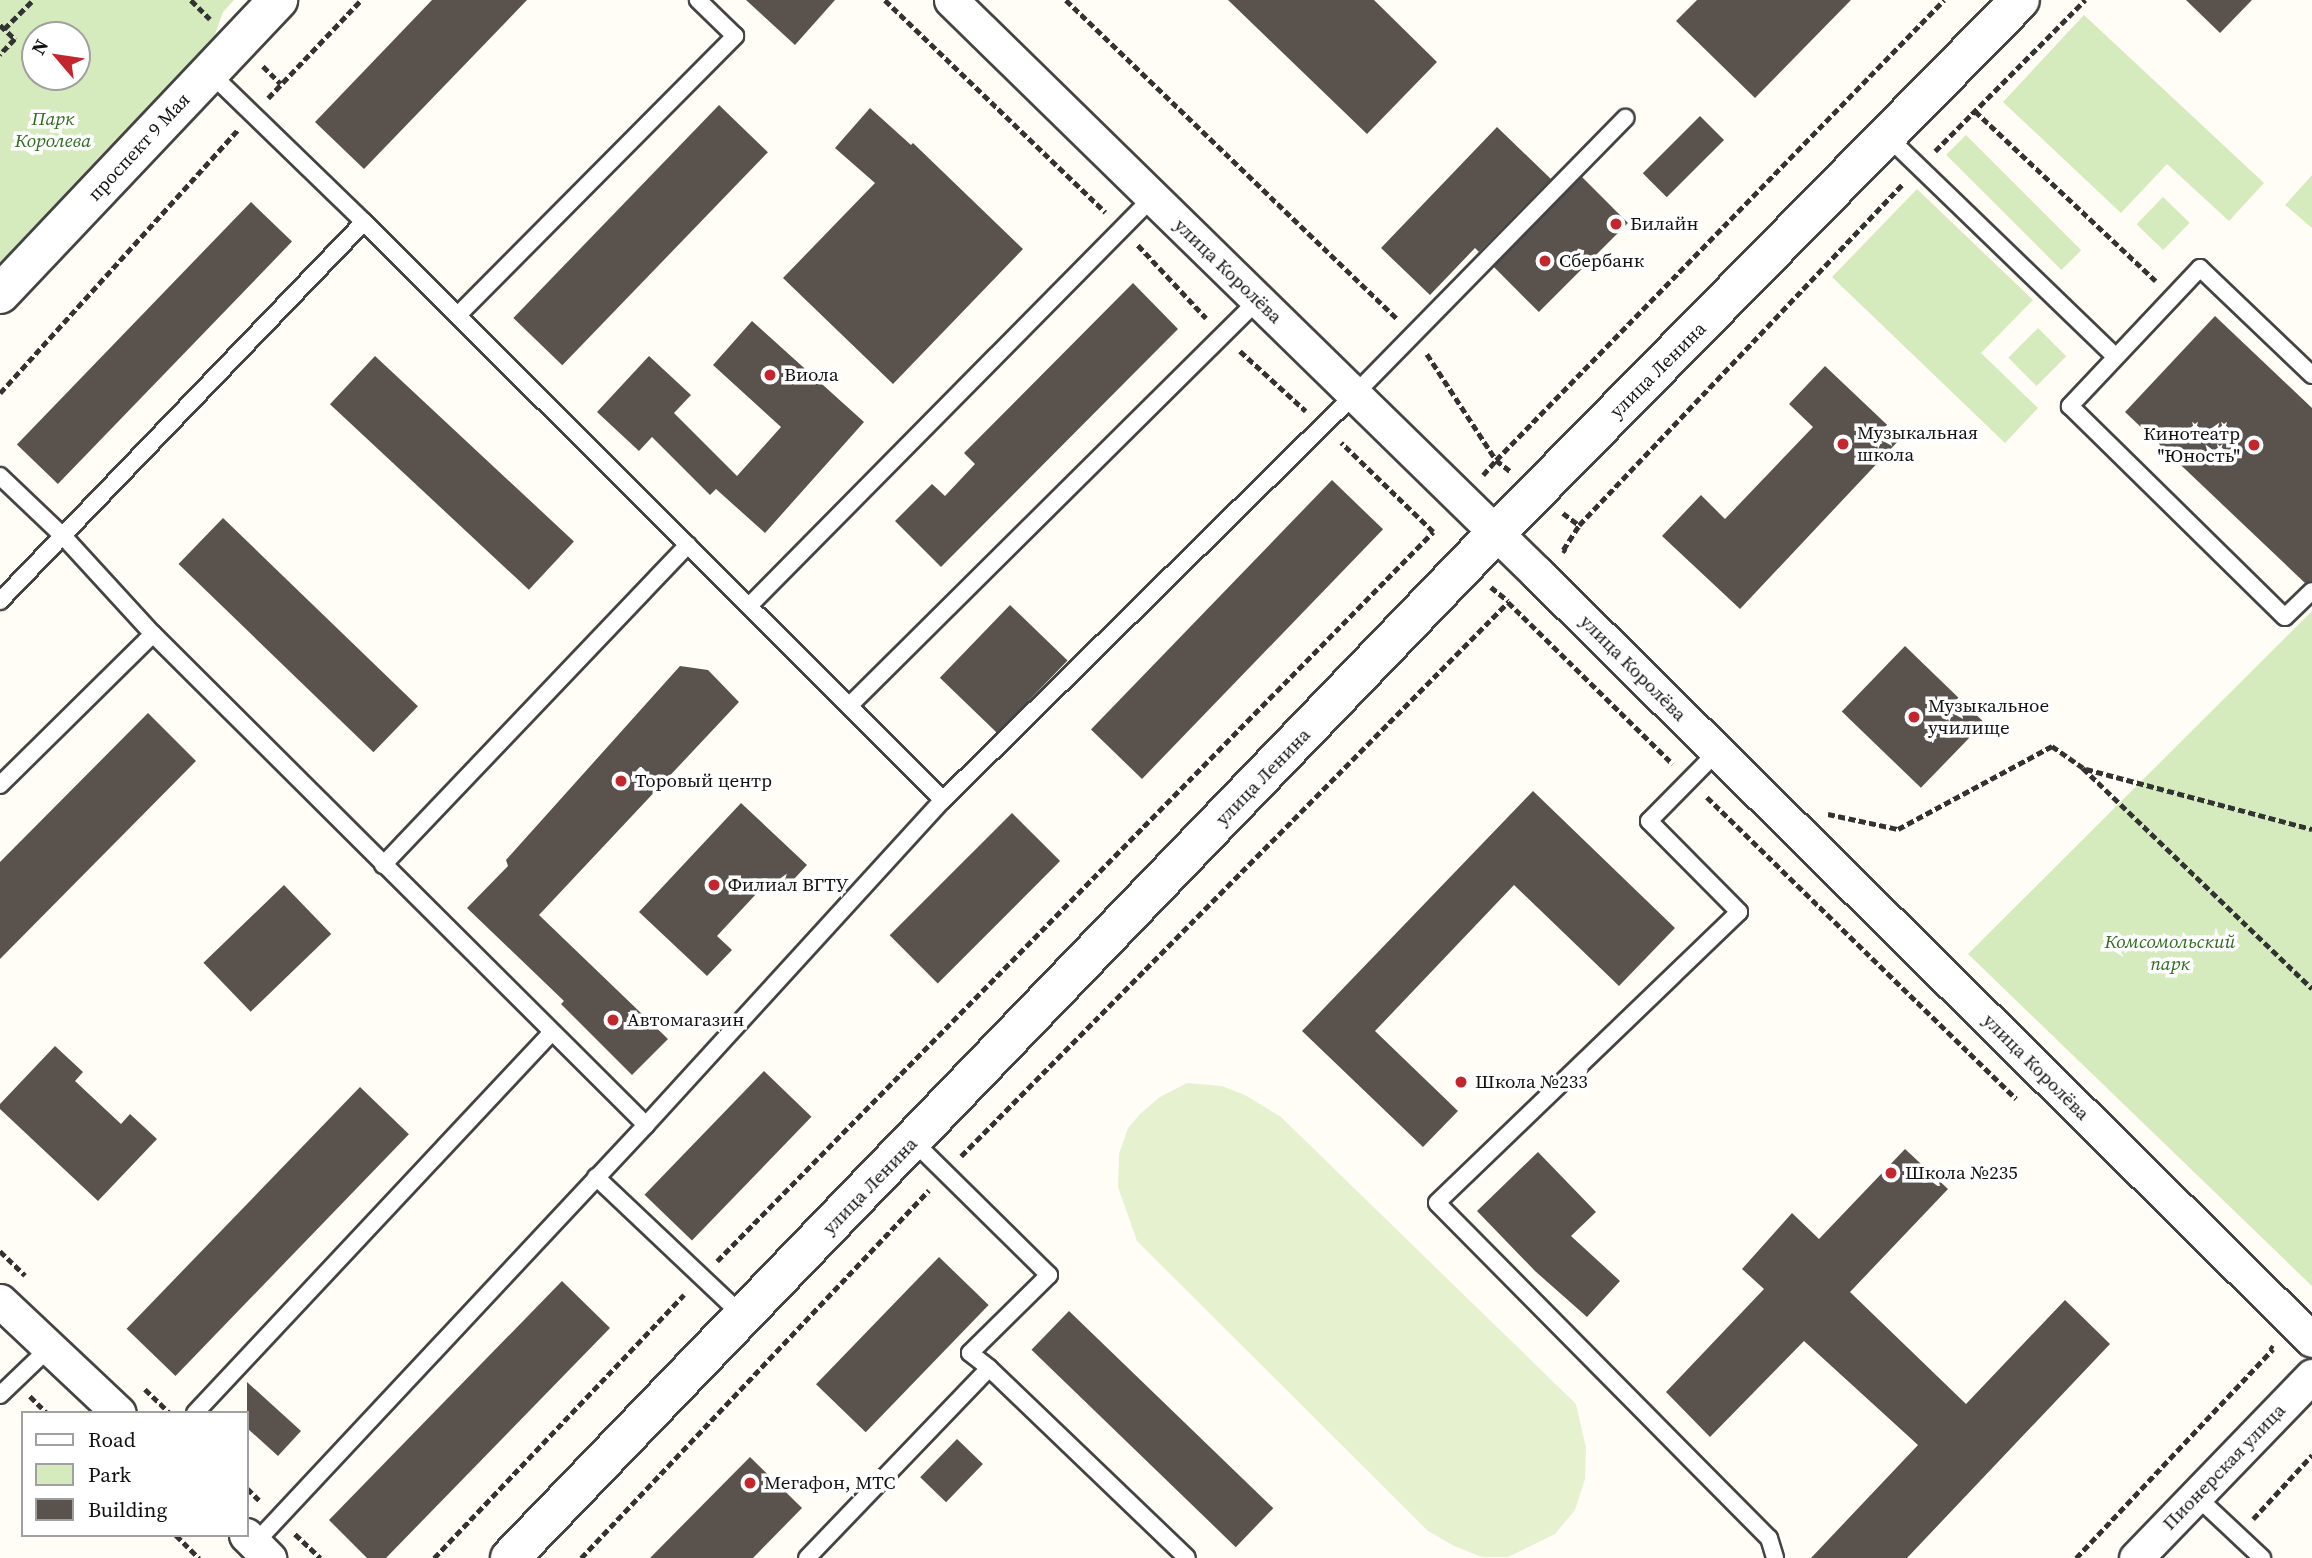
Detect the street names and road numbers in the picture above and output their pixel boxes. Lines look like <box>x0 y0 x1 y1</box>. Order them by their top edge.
street label: проспект 9 Мая <box>83 88 195 206</box>
street label: улица Королёва <box>1169 214 1287 328</box>
street label: улица Ленина <box>1605 317 1711 423</box>
street label: улица Королёва <box>1575 610 1691 726</box>
street label: улица Ленина <box>1211 724 1315 830</box>
street label: улица Королёва <box>1978 1009 2094 1125</box>
street label: улица Ленина <box>818 1133 922 1239</box>
street label: Пионерская улица <box>2158 1399 2290 1535</box>

